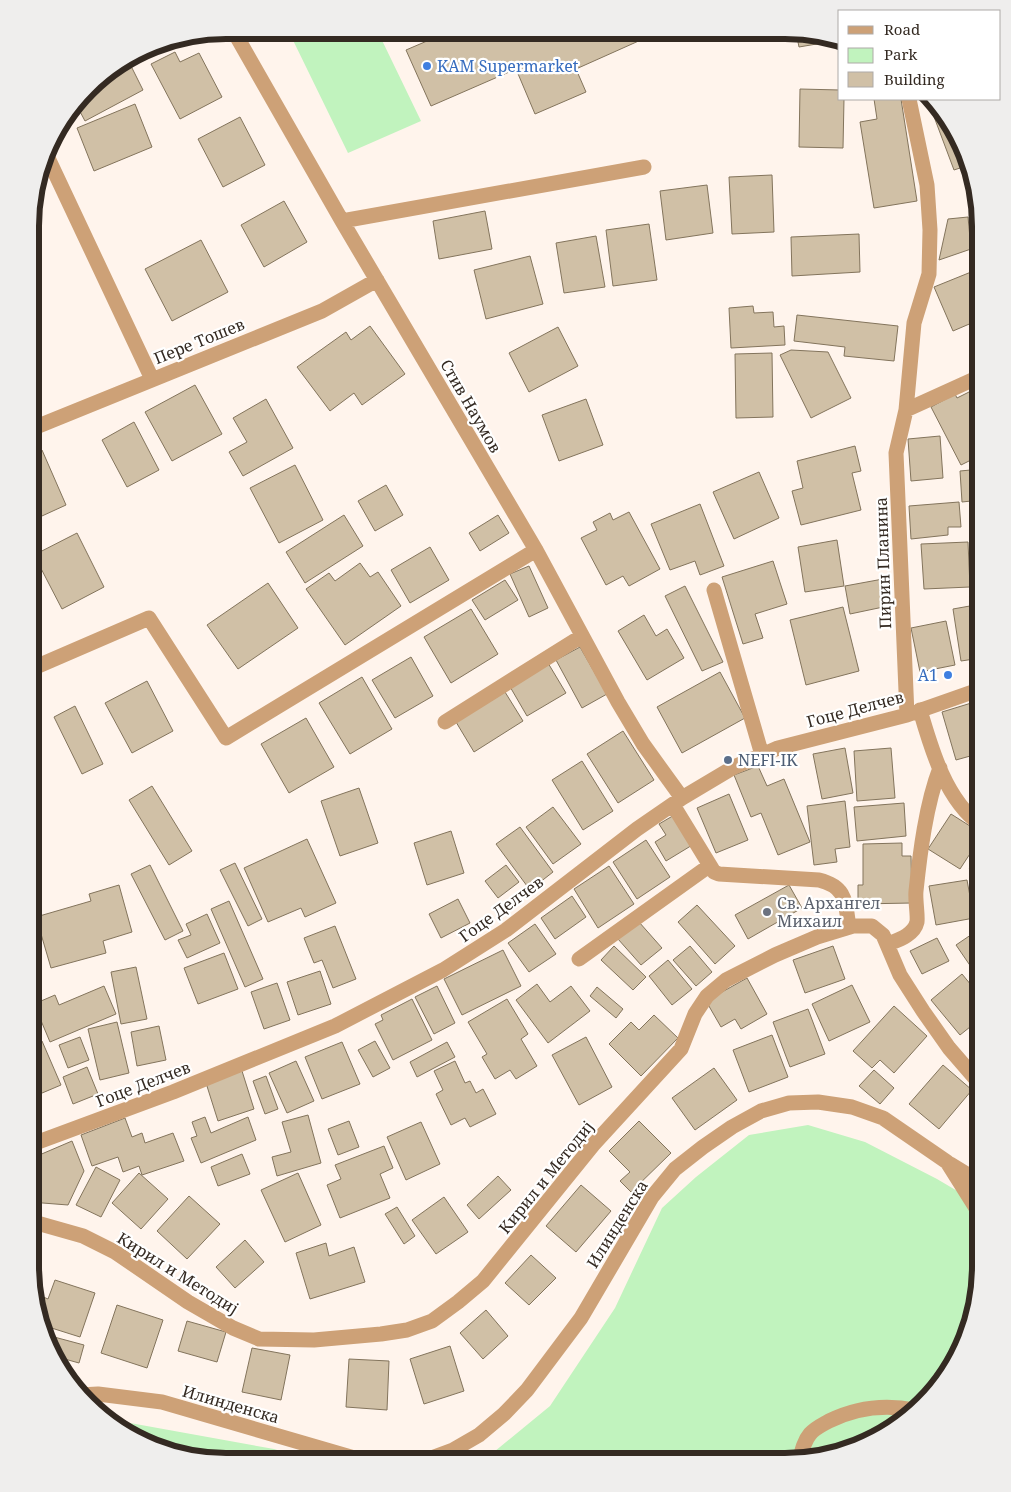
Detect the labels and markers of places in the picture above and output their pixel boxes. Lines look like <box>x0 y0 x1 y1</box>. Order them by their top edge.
place label: KAM Supermarket <box>437 55 579 77</box>
marker: KAM Supermarket <box>421 60 433 72</box>
place label: A1 <box>918 664 938 686</box>
marker: A1 <box>942 669 954 681</box>
place label: NEFI-IK <box>738 749 798 771</box>
marker: NEFI-IK <box>722 754 734 766</box>
place label: Св. Архангел Михаил <box>777 892 881 932</box>
marker: Св. Архангел Михаил <box>761 906 773 918</box>

